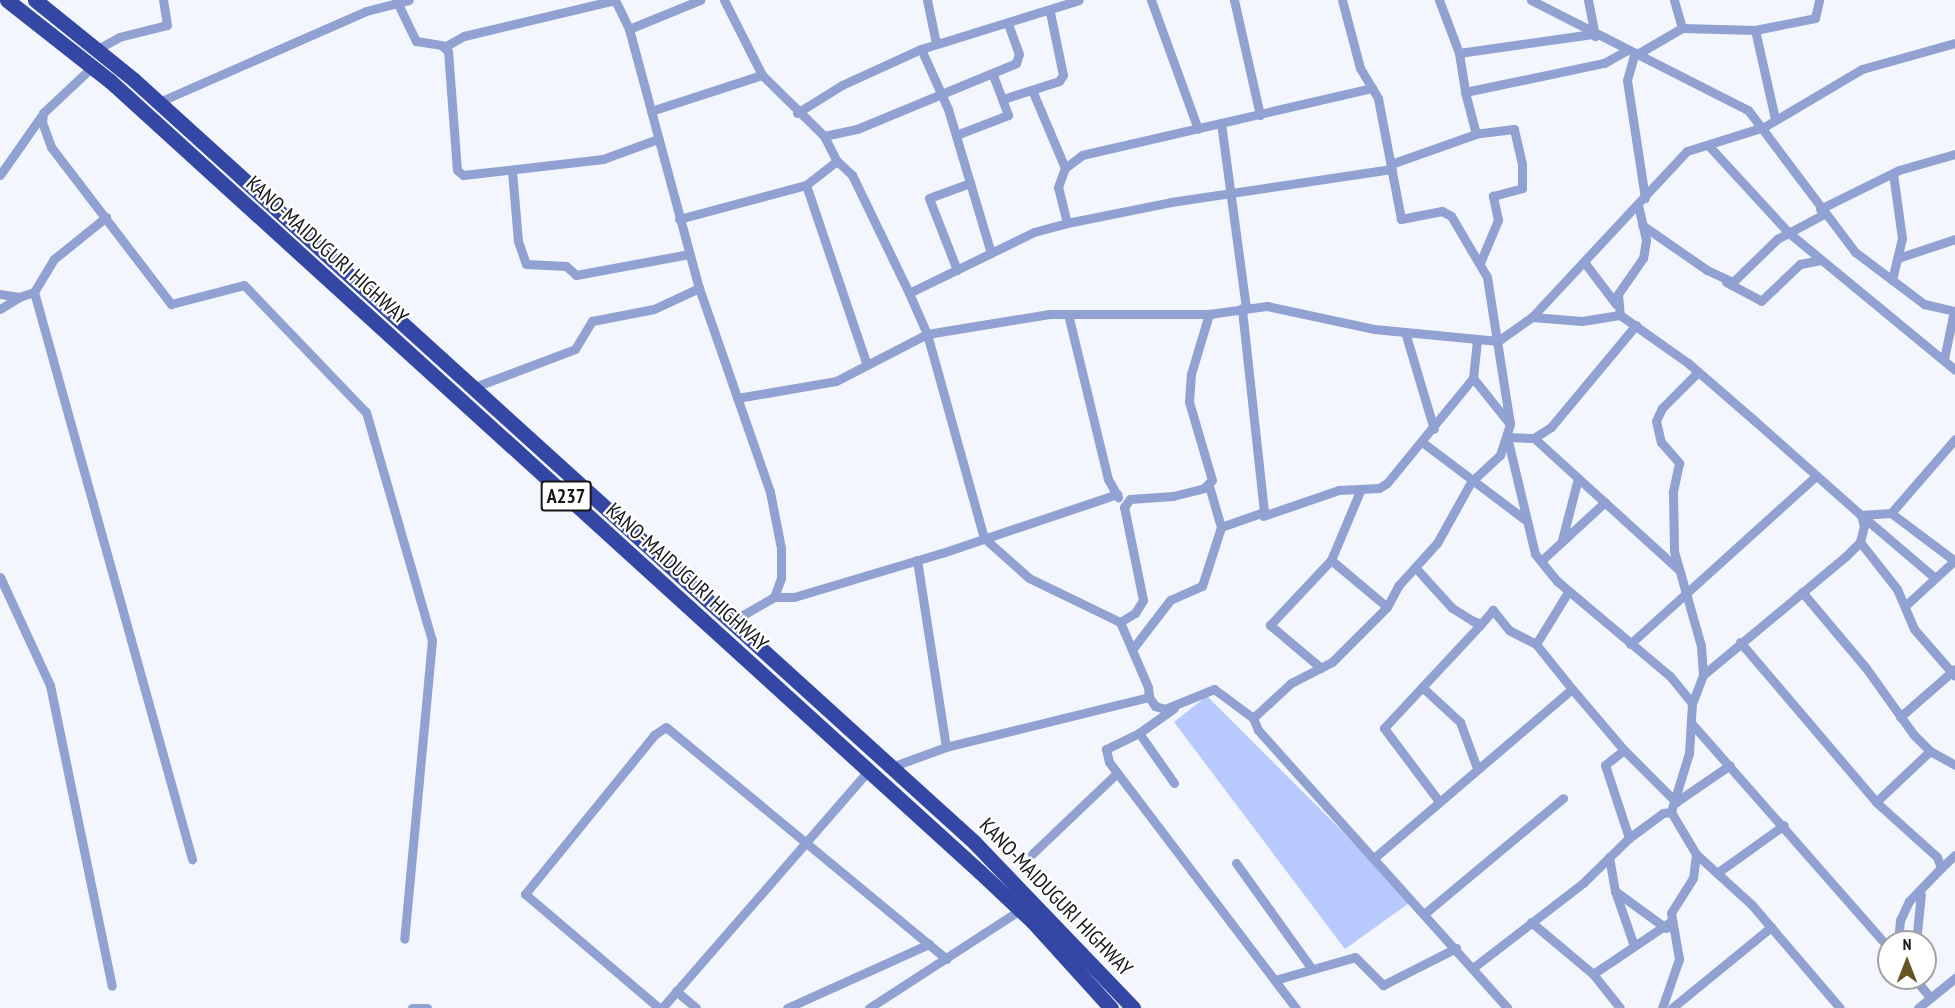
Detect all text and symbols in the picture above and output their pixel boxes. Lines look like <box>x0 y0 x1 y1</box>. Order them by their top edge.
street label: KANO-MAIDUGURI HIGHWAY <box>241 171 413 329</box>
road number: A237 <box>540 479 592 513</box>
street label: KANO-MAIDUGURI HIGHWAY <box>601 498 773 656</box>
street label: KANO-MAIDUGURI HIGHWAY <box>974 813 1138 981</box>
north arrow <box>1877 930 1937 990</box>
text: N <box>1903 934 1911 954</box>

